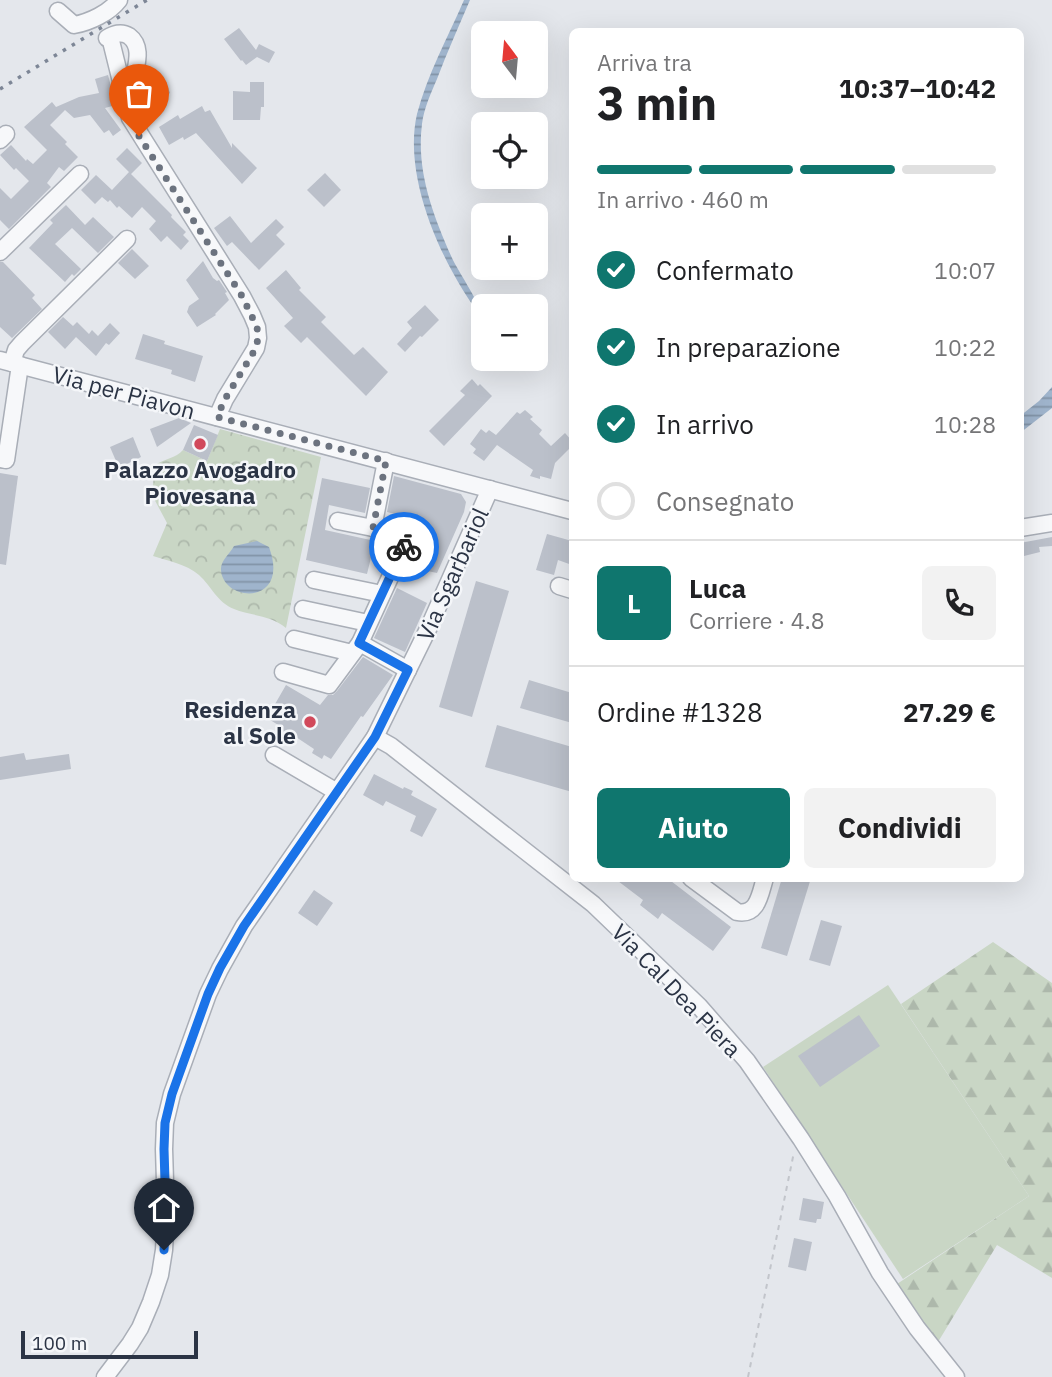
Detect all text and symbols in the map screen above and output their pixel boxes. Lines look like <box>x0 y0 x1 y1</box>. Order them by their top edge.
north arrow <box>471 21 548 98</box>
map controls <box>471 21 548 371</box>
text: Arriva tra <box>597 47 692 77</box>
pin <box>109 64 169 136</box>
text: 10:37–10:42 <box>839 71 996 105</box>
text: 3 min <box>597 73 717 133</box>
icon: bag <box>120 75 158 113</box>
button: locate <box>471 112 548 189</box>
text: In arrivo · 460 m <box>597 184 769 214</box>
button: + <box>471 203 548 280</box>
icon: check <box>597 251 635 289</box>
text: Confermato <box>656 253 794 287</box>
text: 10:07 <box>934 255 996 285</box>
button: − <box>471 294 548 371</box>
icon: check <box>597 328 635 366</box>
text: In preparazione <box>656 330 841 364</box>
text: 10:22 <box>934 332 996 362</box>
street label: Via per Piavon <box>50 359 198 425</box>
icon: check <box>597 405 635 443</box>
text: In arrivo <box>656 407 754 441</box>
text: 10:28 <box>934 409 996 439</box>
marker: Palazzo Avogadro Piovesana <box>192 436 208 452</box>
place label: Palazzo Avogadro Piovesana <box>104 454 296 510</box>
text: Consegnato <box>656 484 794 518</box>
street label: Via Sgarbariol <box>409 503 495 645</box>
courier <box>369 512 439 582</box>
icon: bike <box>385 528 423 566</box>
button: phone <box>922 566 996 640</box>
text: Luca <box>689 571 746 605</box>
text: L <box>627 586 641 620</box>
text: Corriere · 4.8 <box>689 605 825 635</box>
place label: Residenza al Sole <box>184 694 296 750</box>
text: Ordine #1328 <box>597 695 763 729</box>
text: 27.29 € <box>903 695 996 729</box>
marker: Residenza al Sole <box>302 714 318 730</box>
button: Aiuto <box>597 788 790 868</box>
button: Condividi <box>804 788 996 868</box>
street label: Via Cal Dea Piera <box>606 917 748 1063</box>
pin <box>134 1178 194 1250</box>
icon: home <box>145 1189 183 1227</box>
scale bar <box>21 1328 198 1360</box>
text: 100 m <box>32 1331 87 1355</box>

